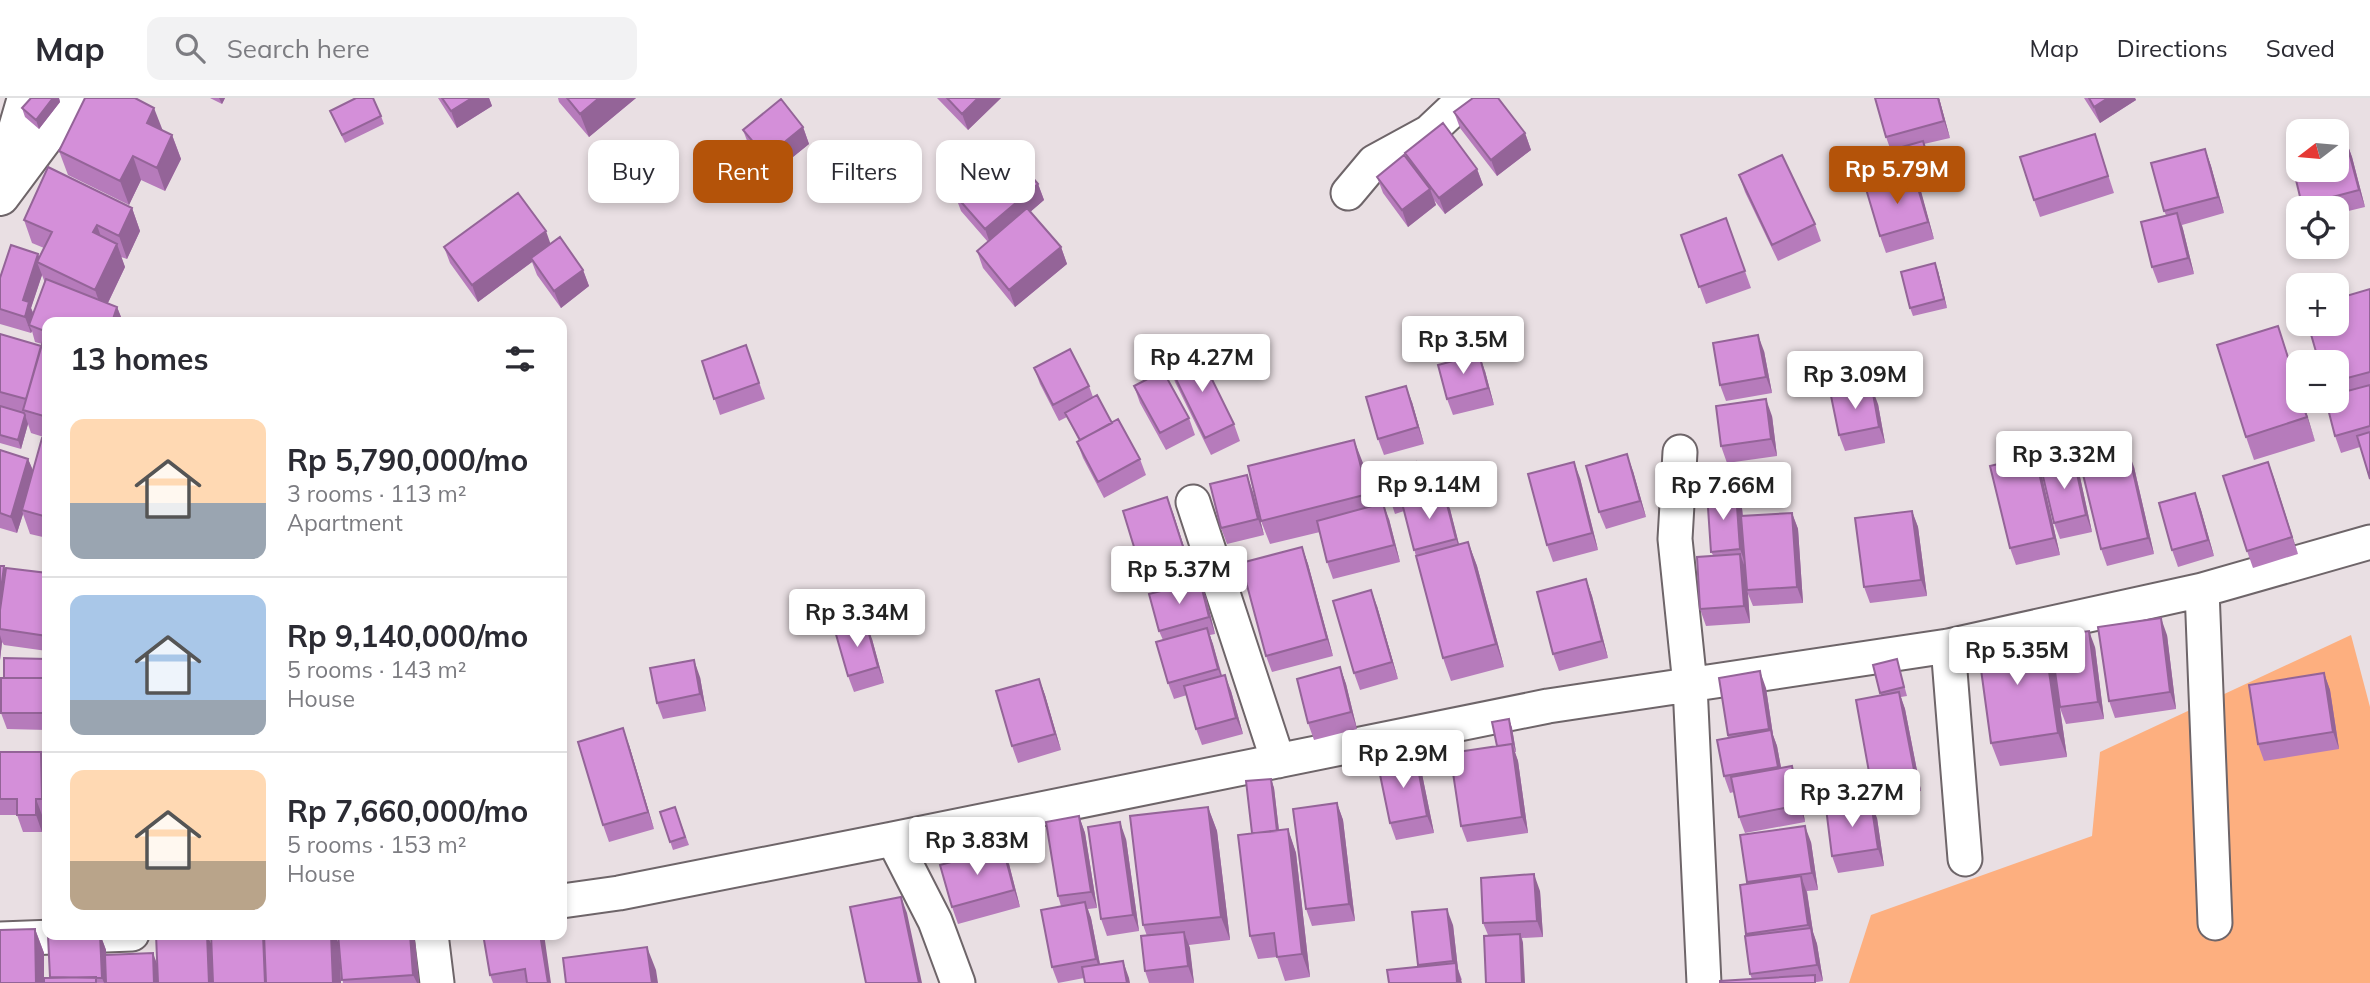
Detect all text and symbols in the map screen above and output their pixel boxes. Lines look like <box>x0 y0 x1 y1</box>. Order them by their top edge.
search box <box>147 17 637 80</box>
text: Map <box>35 28 105 69</box>
icon: search <box>171 29 209 67</box>
text: Search here <box>227 32 370 65</box>
text: Map <box>2029 33 2079 63</box>
text: Directions <box>2117 33 2228 63</box>
text: Saved <box>2266 33 2335 63</box>
north arrow <box>2286 119 2348 182</box>
map controls <box>2286 119 2349 413</box>
chip: Buy <box>588 140 679 203</box>
chip: Rent <box>693 140 793 203</box>
chip: Filters <box>807 140 922 203</box>
chip: New <box>936 140 1035 203</box>
pin: Rp 5.79M <box>1825 146 1969 206</box>
text: Rp 5.79M <box>1845 154 1949 183</box>
button: locate <box>2286 196 2349 259</box>
button: + <box>2286 273 2349 336</box>
pin: Rp 3.5M <box>1398 316 1528 376</box>
text: Rp 3.5M <box>1418 324 1508 353</box>
pin: Rp 4.27M <box>1130 334 1274 394</box>
text: 13 homes <box>70 340 209 378</box>
icon: filters <box>501 340 539 378</box>
text: Rp 4.27M <box>1150 342 1254 371</box>
button: − <box>2286 350 2349 413</box>
pin: Rp 3.09M <box>1783 352 1927 411</box>
text: Rp 3.09M <box>1803 359 1907 388</box>
pin: Rp 3.32M <box>1992 432 2136 491</box>
text: Rp 3.32M <box>2012 439 2116 468</box>
text: Rp 5,790,000/mo <box>287 441 528 479</box>
icon: home <box>126 447 210 531</box>
pin: Rp 9.14M <box>1357 462 1501 521</box>
pin: Rp 7.66M <box>1651 462 1795 522</box>
text: Rp 9.14M <box>1377 469 1481 498</box>
text: Rp 7.66M <box>1671 470 1775 499</box>
text: 3 rooms · 113 m² <box>287 479 467 508</box>
text: Apartment <box>287 508 403 537</box>
pin: Rp 5.37M <box>1107 546 1251 606</box>
text: Rp 5.37M <box>1127 554 1231 583</box>
pin: Rp 3.34M <box>785 589 929 649</box>
text: Rp 3.34M <box>805 597 909 626</box>
text: Rp 9,140,000/mo <box>287 617 528 655</box>
icon: home <box>126 623 210 707</box>
pin: Rp 5.35M <box>1945 628 2089 687</box>
text: Rp 5.35M <box>1965 635 2069 664</box>
text: 5 rooms · 143 m² <box>287 655 467 684</box>
text: House <box>287 684 355 713</box>
pin: Rp 2.9M <box>1338 730 1468 790</box>
text: Rp 2.9M <box>1358 738 1448 767</box>
pin: Rp 3.27M <box>1780 770 1924 829</box>
text: Rp 3.27M <box>1800 777 1904 806</box>
text: Rp 7,660,000/mo <box>287 792 528 830</box>
icon: home <box>126 798 210 882</box>
pin: Rp 3.83M <box>905 818 1049 877</box>
text: Rp 3.83M <box>925 825 1029 854</box>
text: 5 rooms · 153 m² <box>287 830 467 859</box>
text: House <box>287 859 355 888</box>

